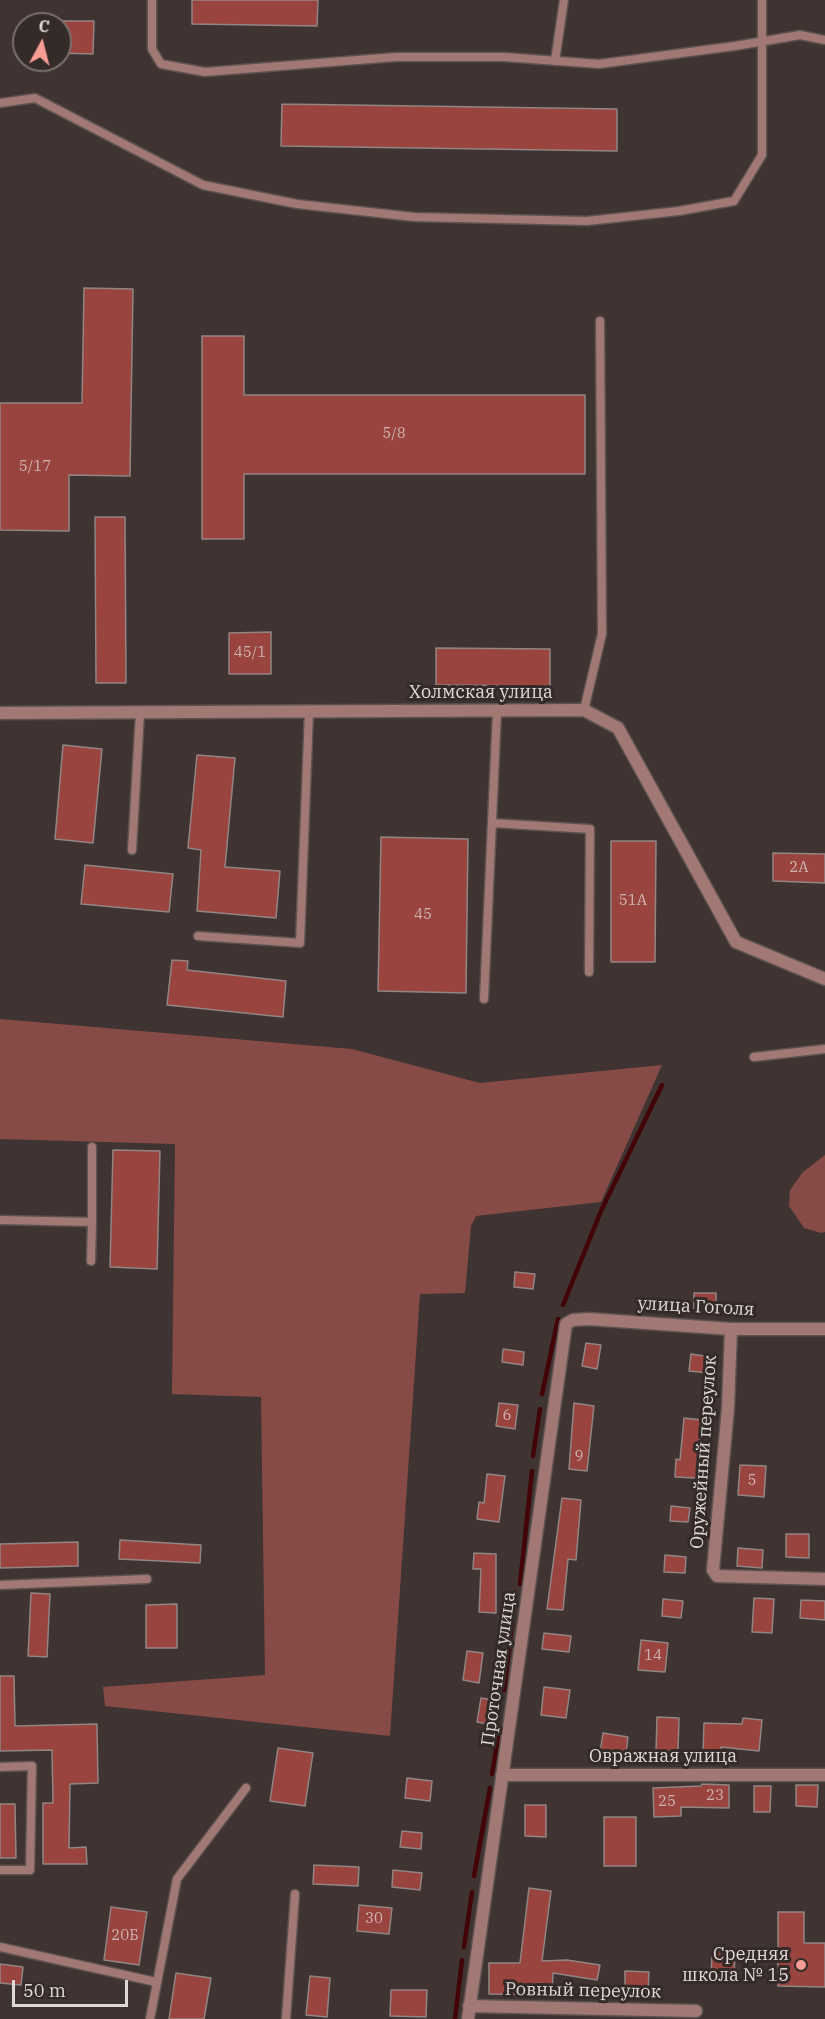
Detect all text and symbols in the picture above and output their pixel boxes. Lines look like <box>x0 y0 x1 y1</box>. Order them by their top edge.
north arrow <box>12 12 72 72</box>
text: С <box>37 16 50 37</box>
house number: 5/8 <box>382 425 406 443</box>
house number: 5/17 <box>19 458 51 476</box>
house number: 45/1 <box>234 644 266 662</box>
street label: Холмская улица <box>409 682 553 704</box>
house number: 2А <box>789 859 809 877</box>
house number: 51А <box>619 892 647 910</box>
house number: 45 <box>414 906 432 924</box>
street label: улица Гоголя <box>637 1293 755 1321</box>
street label: Оружейный переулок <box>686 1354 722 1550</box>
house number: 6 <box>503 1407 511 1425</box>
house number: 9 <box>575 1448 583 1466</box>
house number: 5 <box>748 1472 756 1490</box>
street label: Проточная улица <box>477 1590 521 1748</box>
house number: 14 <box>644 1647 662 1665</box>
street label: Овражная улица <box>589 1746 737 1768</box>
house number: 23 <box>706 1787 724 1805</box>
house number: 25 <box>658 1793 676 1811</box>
house number: 30 <box>365 1910 383 1928</box>
house number: 20Б <box>111 1927 139 1945</box>
place label: Средняя школа № 15 <box>682 1944 789 1986</box>
marker: Средняя школа № 15 <box>794 1958 808 1972</box>
scale bar <box>15 1968 130 2006</box>
text: 50 m <box>23 1979 66 2002</box>
street label: Ровный переулок <box>505 1979 661 2003</box>

